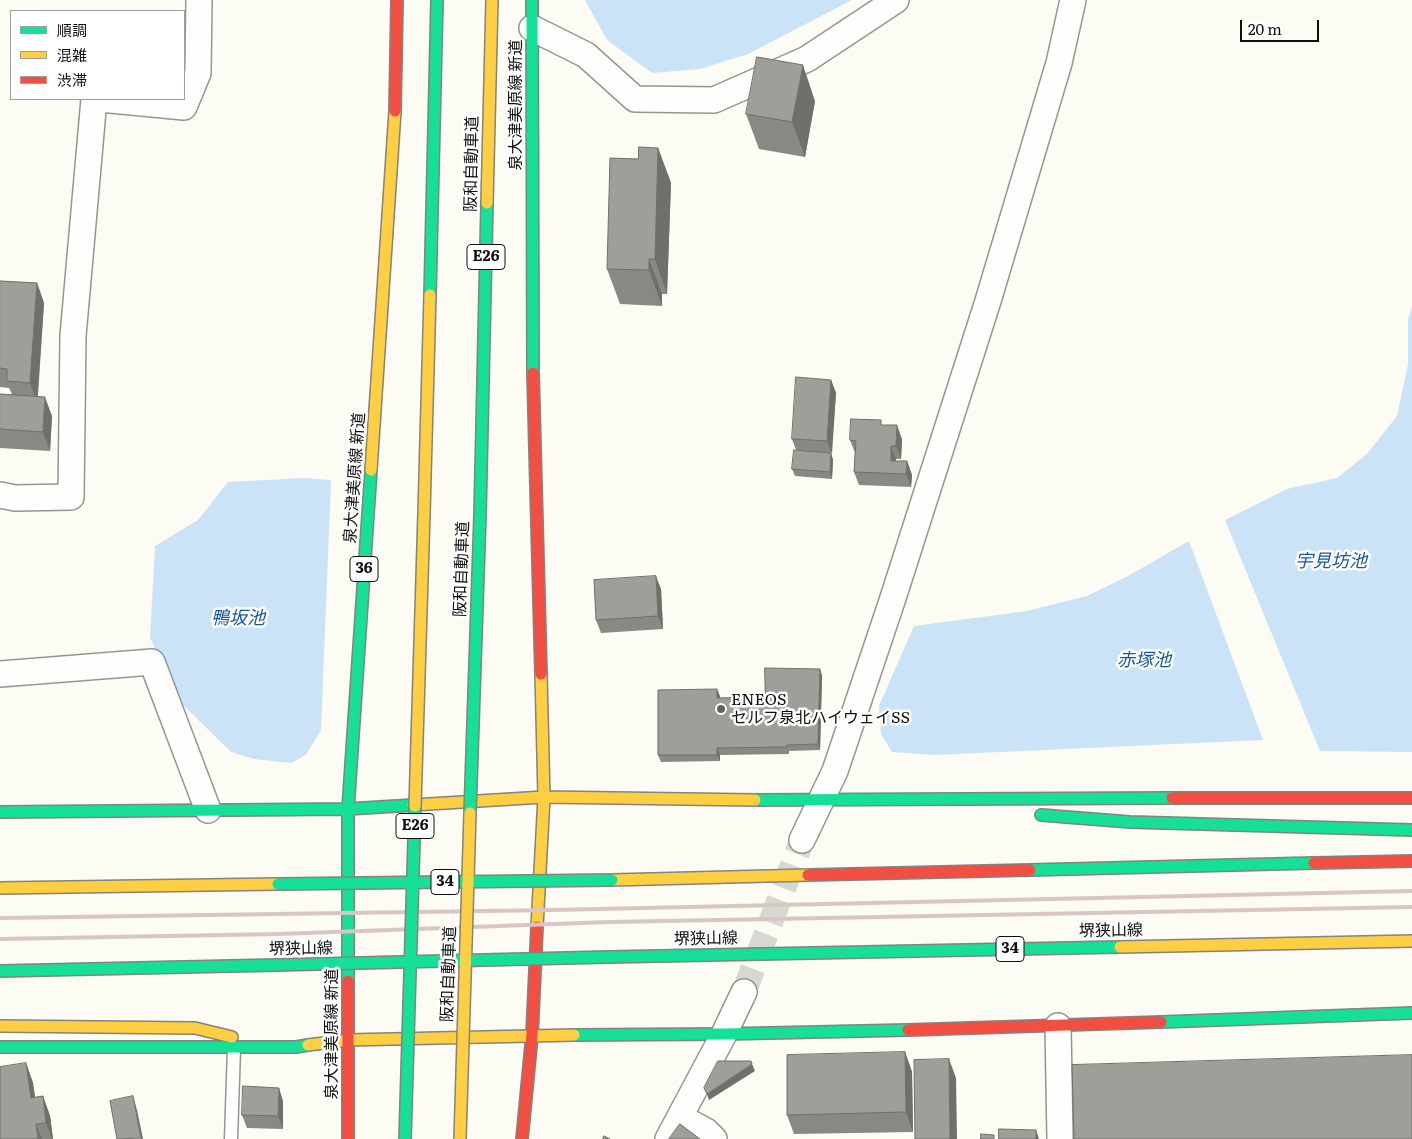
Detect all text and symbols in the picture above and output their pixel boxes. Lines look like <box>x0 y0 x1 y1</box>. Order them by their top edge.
legend <box>10 10 185 100</box>
scale bar <box>1242 10 1321 42</box>
text: 20 m <box>1248 17 1282 40</box>
text: 順調 <box>57 18 87 41</box>
street label: 泉大津美原線 新道 <box>506 39 526 171</box>
text: 混雑 <box>57 43 87 66</box>
text: 渋滞 <box>57 68 87 91</box>
street label: 阪和自動車道 <box>462 116 482 212</box>
road number: E26 <box>467 244 505 270</box>
street label: 泉大津美原線 新道 <box>341 412 369 544</box>
street label: 阪和自動車道 <box>451 521 473 617</box>
water label: 宇見坊池 <box>1295 551 1367 573</box>
road number: 36 <box>350 556 378 582</box>
water label: 鴨坂池 <box>211 608 265 630</box>
water label: 赤塚池 <box>1117 650 1171 672</box>
place label: ENEOS セルフ泉北ハイウェイSS <box>731 690 910 728</box>
marker: ENEOS セルフ泉北ハイウェイSS <box>715 703 727 715</box>
road number: E26 <box>396 814 434 838</box>
road number: 34 <box>431 870 459 894</box>
street label: 堺狭山線 <box>1079 921 1143 941</box>
street label: 阪和自動車道 <box>438 926 460 1022</box>
street label: 堺狭山線 <box>674 929 738 949</box>
road number: 34 <box>996 936 1024 962</box>
street label: 堺狭山線 <box>269 939 333 959</box>
street label: 泉大津美原線 新道 <box>322 968 342 1100</box>

